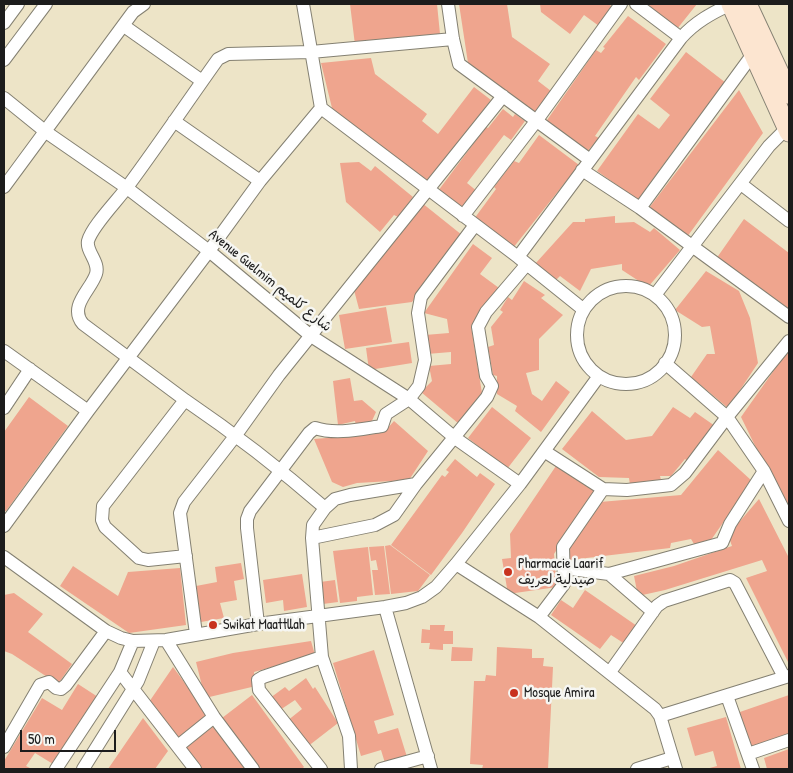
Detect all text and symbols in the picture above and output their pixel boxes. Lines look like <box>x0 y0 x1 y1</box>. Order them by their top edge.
street label: Avenue Guelmim شارع كلميم <box>205 226 335 336</box>
place label: Pharmacie Laarif صيدلية لعريف <box>518 556 604 588</box>
marker: Pharmacie Laarif صيدلية لعريف <box>502 566 514 578</box>
place label: Swikat Maattllah <box>223 617 305 633</box>
marker: Swikat Maattllah <box>207 619 219 631</box>
place label: Mosque Amira <box>524 685 595 701</box>
marker: Mosque Amira <box>508 687 520 699</box>
scale bar <box>22 720 119 752</box>
text: 50 m <box>28 728 55 749</box>

